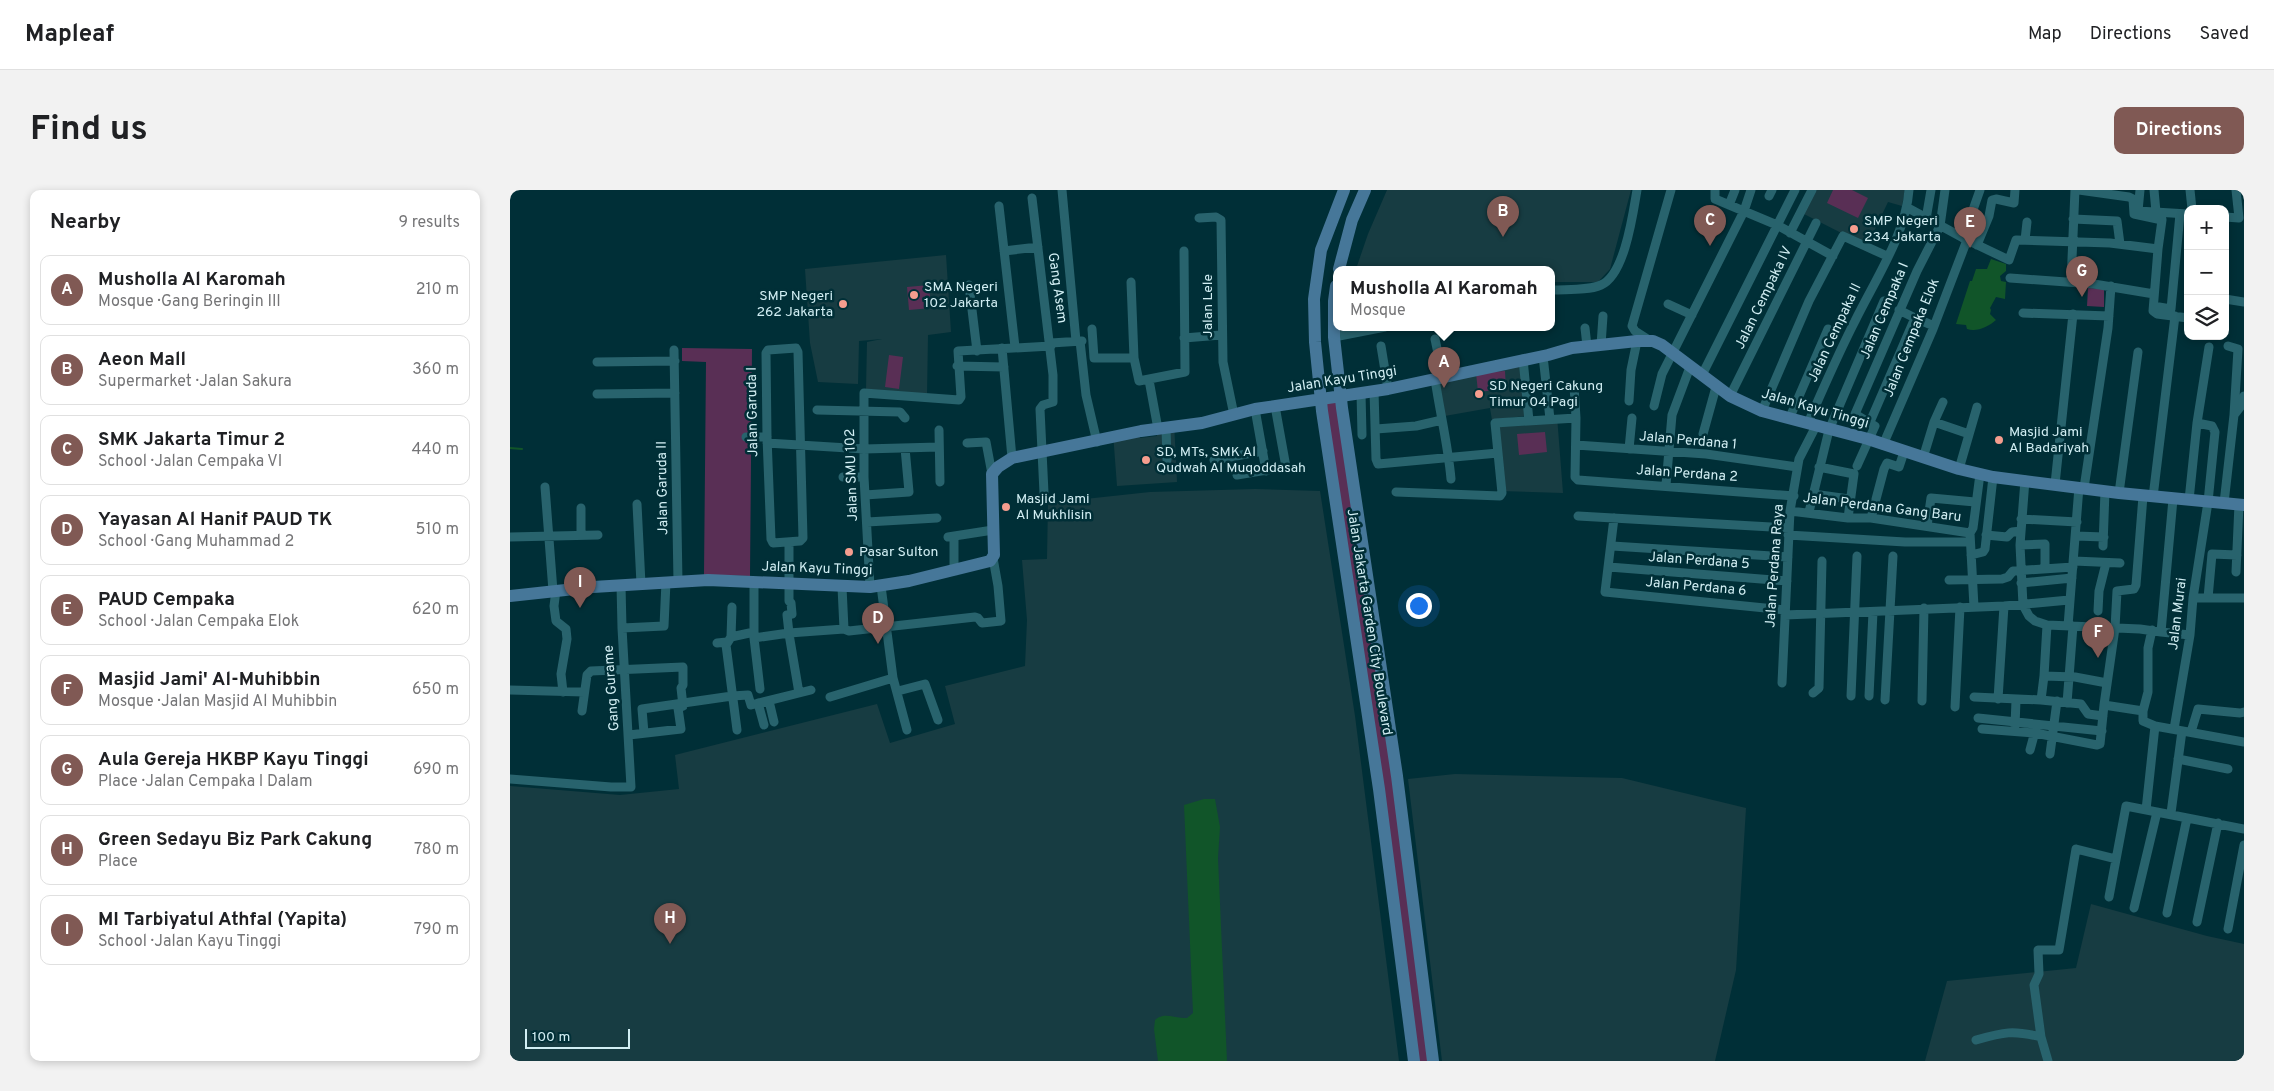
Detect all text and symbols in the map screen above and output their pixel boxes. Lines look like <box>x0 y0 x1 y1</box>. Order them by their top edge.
text: Mapleaf <box>25 20 114 50</box>
text: Map <box>2028 23 2062 46</box>
text: Directions <box>2090 23 2172 46</box>
text: Saved <box>2200 23 2249 46</box>
button: Directions <box>2114 107 2244 154</box>
text: Find us <box>30 108 148 152</box>
pin: B <box>1487 196 1519 237</box>
pin: C <box>1694 205 1726 246</box>
map controls <box>2184 205 2229 340</box>
button: + <box>2184 205 2229 250</box>
pin: E <box>1954 207 1986 248</box>
text: Nearby <box>50 209 121 236</box>
text: 9 results <box>398 213 460 233</box>
place label: SMP Negeri 234 Jakarta <box>1864 213 1941 246</box>
marker: SMP Negeri 234 Jakarta <box>1848 223 1860 235</box>
street label: Jalan Cempaka IV <box>1732 244 1796 352</box>
button: − <box>2184 250 2229 295</box>
street label: Gang Asem <box>1044 252 1070 324</box>
pin: G <box>2066 256 2098 297</box>
street label: Jalan Cempaka I <box>1857 260 1913 362</box>
popup <box>1333 266 1555 331</box>
text: Musholla Al Karomah <box>98 268 286 292</box>
street label: Jalan Lele <box>1200 274 1217 338</box>
street label: Jalan Cempaka Elok <box>1880 276 1944 400</box>
text: Musholla Al Karomah <box>1350 277 1538 301</box>
place label: SMA Negeri 102 Jakarta <box>924 279 998 312</box>
text: A <box>61 280 73 300</box>
text: 210 m <box>416 280 459 300</box>
street label: Jalan Cempaka II <box>1805 281 1865 385</box>
place label: SMP Negeri 262 Jakarta <box>756 288 833 321</box>
marker: SMA Negeri 102 Jakarta <box>908 289 920 301</box>
text: Mosque · Gang Beringin III <box>98 292 281 312</box>
button: layers <box>2184 295 2229 340</box>
marker: SMP Negeri 262 Jakarta <box>837 298 849 310</box>
text: Mosque <box>1350 301 1406 321</box>
pin: A <box>1428 347 1460 388</box>
text: Aeon Mall <box>98 348 186 372</box>
text: B <box>61 360 73 380</box>
text: 360 m <box>412 360 459 380</box>
street label: Jalan Kayu Tinggi <box>1286 363 1398 397</box>
street label: Jalan Garuda I <box>744 367 762 457</box>
text: Supermarket · Jalan Sakura <box>98 372 292 392</box>
place label: SD Negeri Cakung Timur 04 Pagi <box>1489 378 1603 411</box>
street label: Jalan Kayu Tinggi <box>1759 386 1871 432</box>
marker: SD Negeri Cakung Timur 04 Pagi <box>1473 388 1485 400</box>
place label: Masjid Jami Al Badariyah <box>2009 424 2089 457</box>
text: SMK Jakarta Timur 2 <box>98 428 285 452</box>
street label: Jalan SMU 102 <box>842 428 862 522</box>
street label: Jalan Perdana 1 <box>1638 428 1738 454</box>
marker: Masjid Jami Al Badariyah <box>1993 434 2005 446</box>
text: C <box>62 440 72 460</box>
text: 440 m <box>412 440 459 460</box>
street label: Jalan Garuda II <box>654 441 672 535</box>
place label: SD, MTs, SMK Al Qudwah Al Muqoddasah <box>1156 444 1306 477</box>
text: School · Jalan Cempaka VI <box>98 452 282 472</box>
marker: SD, MTs, SMK Al Qudwah Al Muqoddasah <box>1140 454 1152 466</box>
street label: Jalan Perdana 2 <box>1636 462 1738 486</box>
street label: Jalan Perdana Gang Baru <box>1802 490 1962 526</box>
place label: Masjid Jami Al Mukhlisin <box>1016 491 1092 524</box>
marker: Masjid Jami Al Mukhlisin <box>1000 501 1012 513</box>
street label: Jalan Perdana Raya <box>1762 504 1788 628</box>
text: Yayasan Al Hanif PAUD TK <box>98 508 332 532</box>
street label: Jalan Jakarta Garden City Boulevard <box>1343 508 1395 736</box>
text: D <box>61 520 73 540</box>
text: 510 m <box>416 520 459 540</box>
text: School · Gang Muhammad 2 <box>98 532 294 552</box>
place label: Pasar Sulton <box>859 544 938 561</box>
marker: Pasar Sulton <box>843 546 855 558</box>
street label: Jalan Perdana 5 <box>1648 549 1750 573</box>
street label: Jalan Kayu Tinggi <box>761 559 873 579</box>
pin: I <box>564 567 596 608</box>
street label: Jalan Perdana 6 <box>1645 574 1747 600</box>
street label: Jalan Murai <box>2165 577 2191 651</box>
text: PAUD Cempaka <box>98 588 235 612</box>
your location <box>1406 593 1432 619</box>
text: E <box>62 600 72 620</box>
text: 620 m <box>412 600 459 620</box>
pin: D <box>862 603 894 644</box>
text: School · Jalan Cempaka Elok <box>98 612 299 632</box>
pin: F <box>2082 617 2114 658</box>
street label: Gang Gurame <box>601 644 623 732</box>
text: Masjid Jami' Al-Muhibbin <box>98 668 320 692</box>
text: F <box>62 680 72 700</box>
text: 650 m <box>412 680 459 700</box>
text: Mosque · Jalan Masjid Al Muhibbin <box>98 692 337 712</box>
text: Aula Gereja HKBP Kayu Tinggi <box>98 748 369 772</box>
text: G <box>62 760 72 780</box>
text: 690 m <box>413 760 459 780</box>
text: Place · Jalan Cempaka I Dalam <box>98 772 313 792</box>
text: Green Sedayu Biz Park Cakung <box>98 828 372 852</box>
text: H <box>61 840 73 860</box>
text: 780 m <box>414 840 459 860</box>
text: Place <box>98 852 138 872</box>
pin: H <box>654 903 686 944</box>
text: MI Tarbiyatul Athfal (Yapita) <box>98 908 347 932</box>
text: I <box>65 920 69 940</box>
text: 790 m <box>414 920 459 940</box>
text: School · Jalan Kayu Tinggi <box>98 932 281 952</box>
scale bar <box>525 1026 630 1049</box>
text: 100 m <box>532 1029 570 1046</box>

